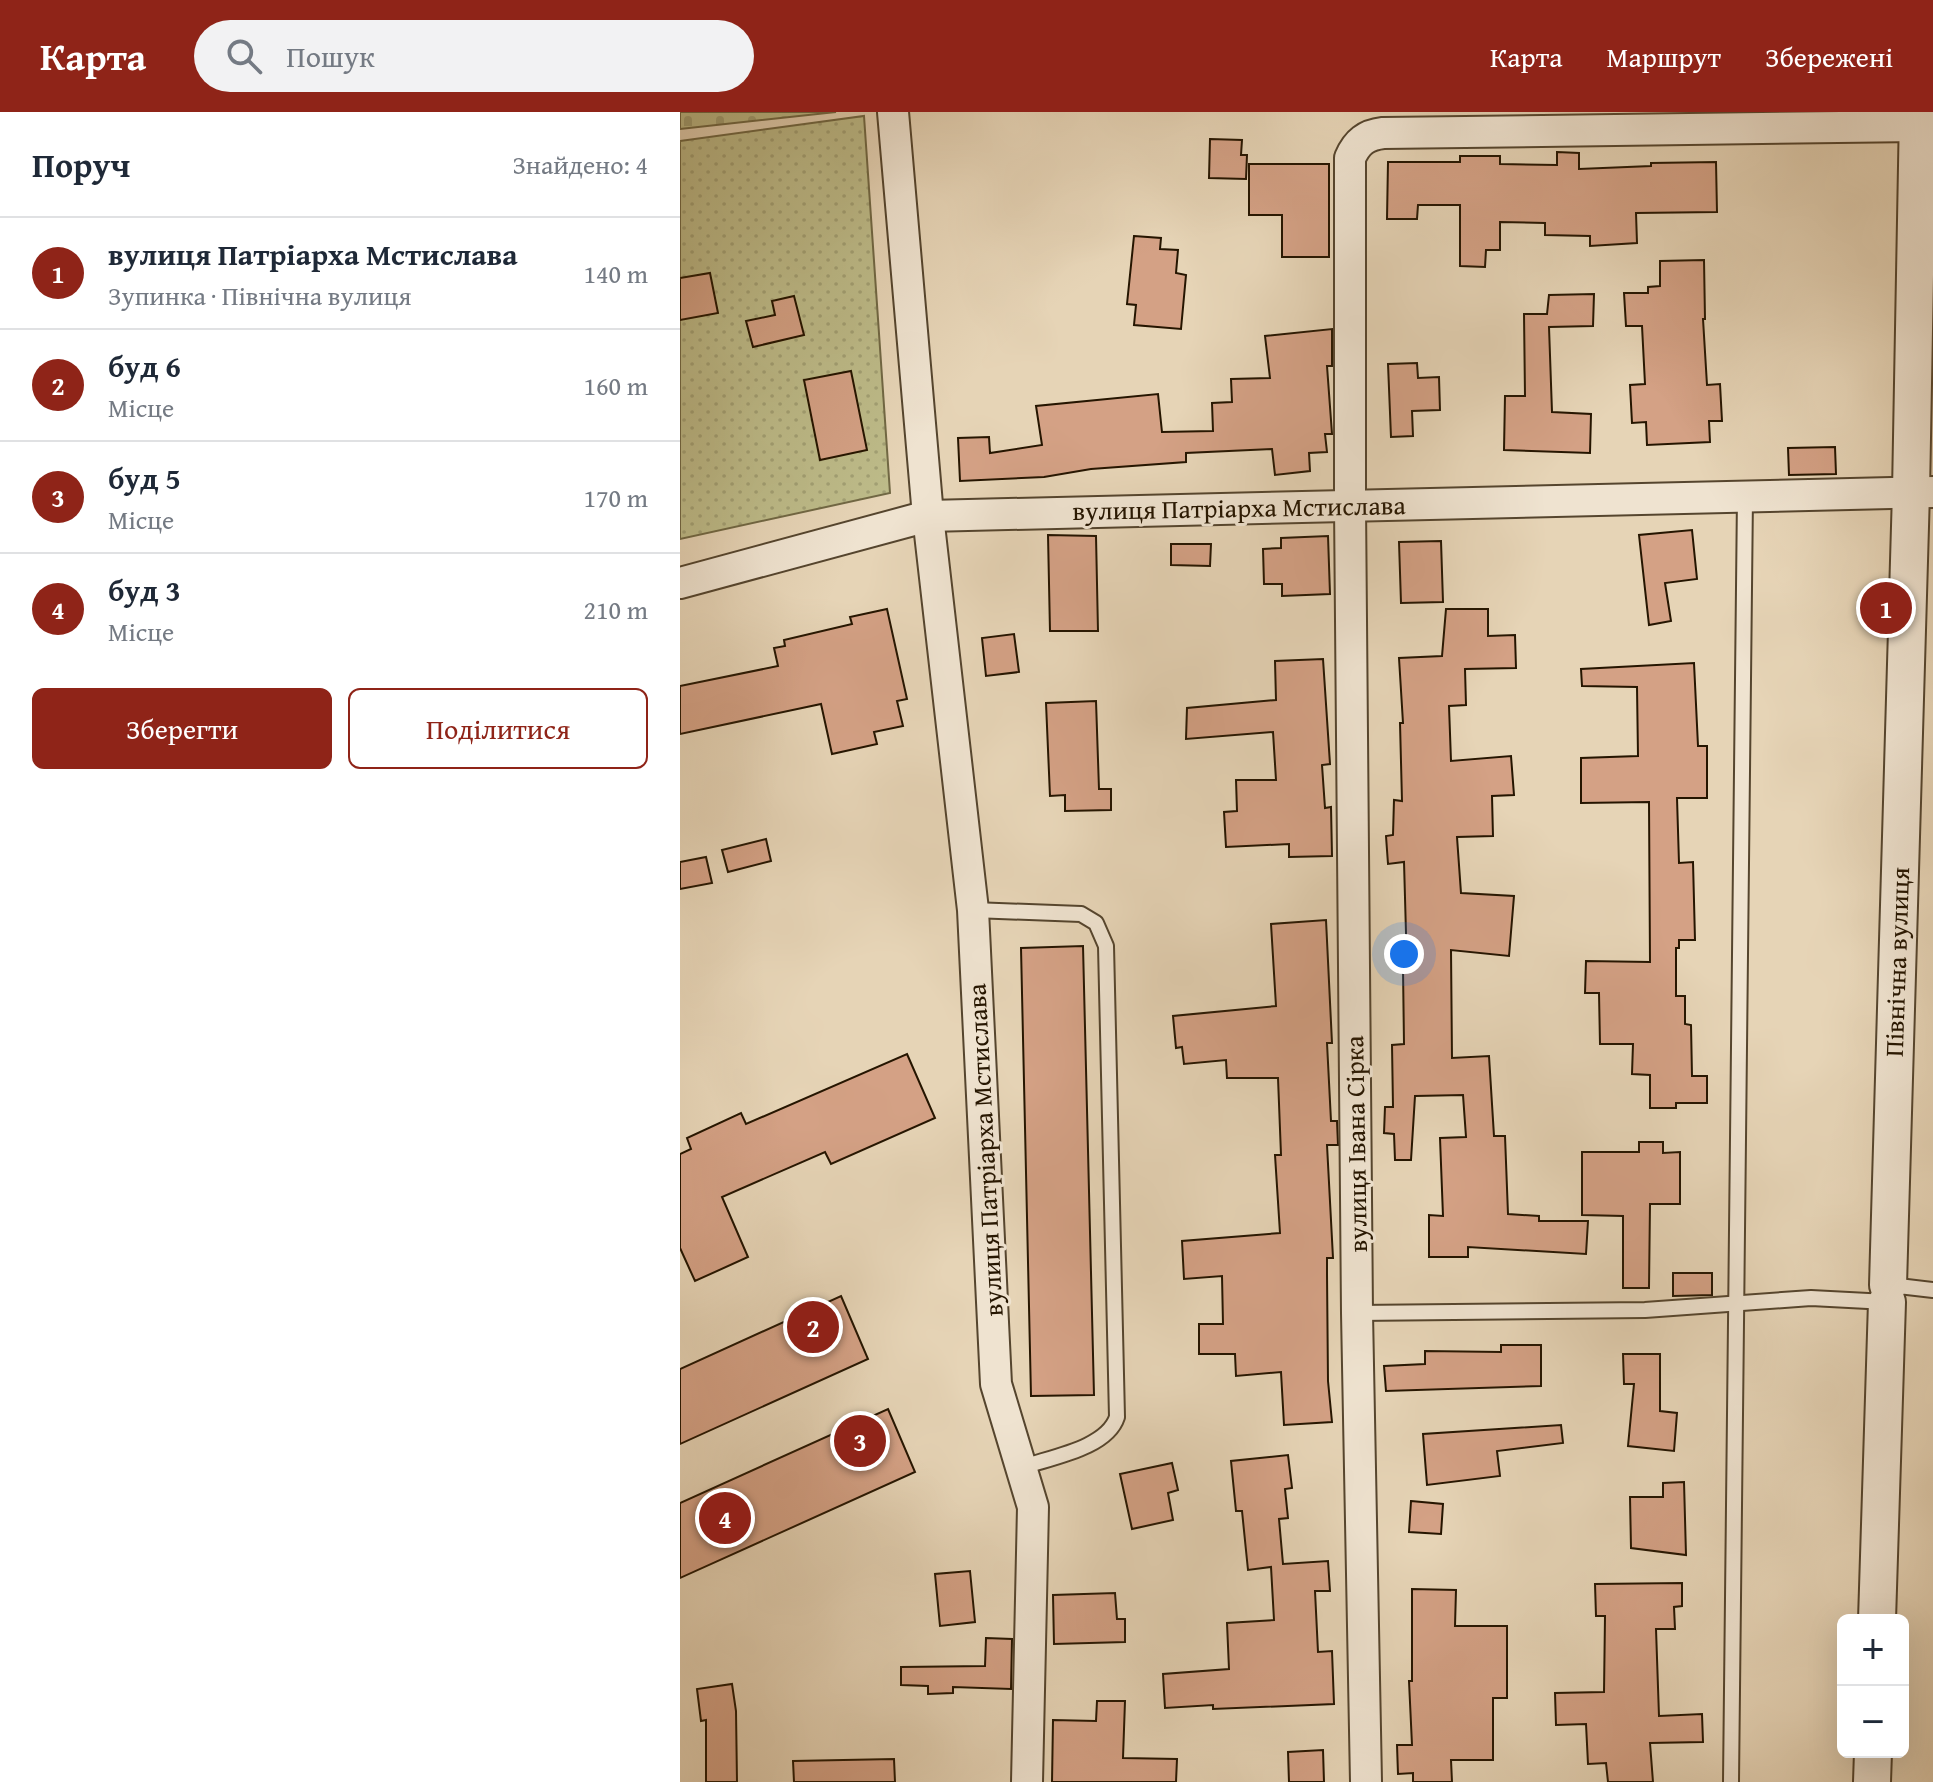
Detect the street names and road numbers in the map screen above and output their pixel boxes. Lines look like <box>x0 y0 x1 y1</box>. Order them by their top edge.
street label: вулиця Патріарха Мстислава <box>1072 485 1407 530</box>
street label: Північна вулиця <box>1874 866 1919 1058</box>
street label: вулиця Патріарха Мстислава <box>956 982 1013 1318</box>
street label: вулиця Івана Сірка <box>1334 1035 1377 1253</box>

